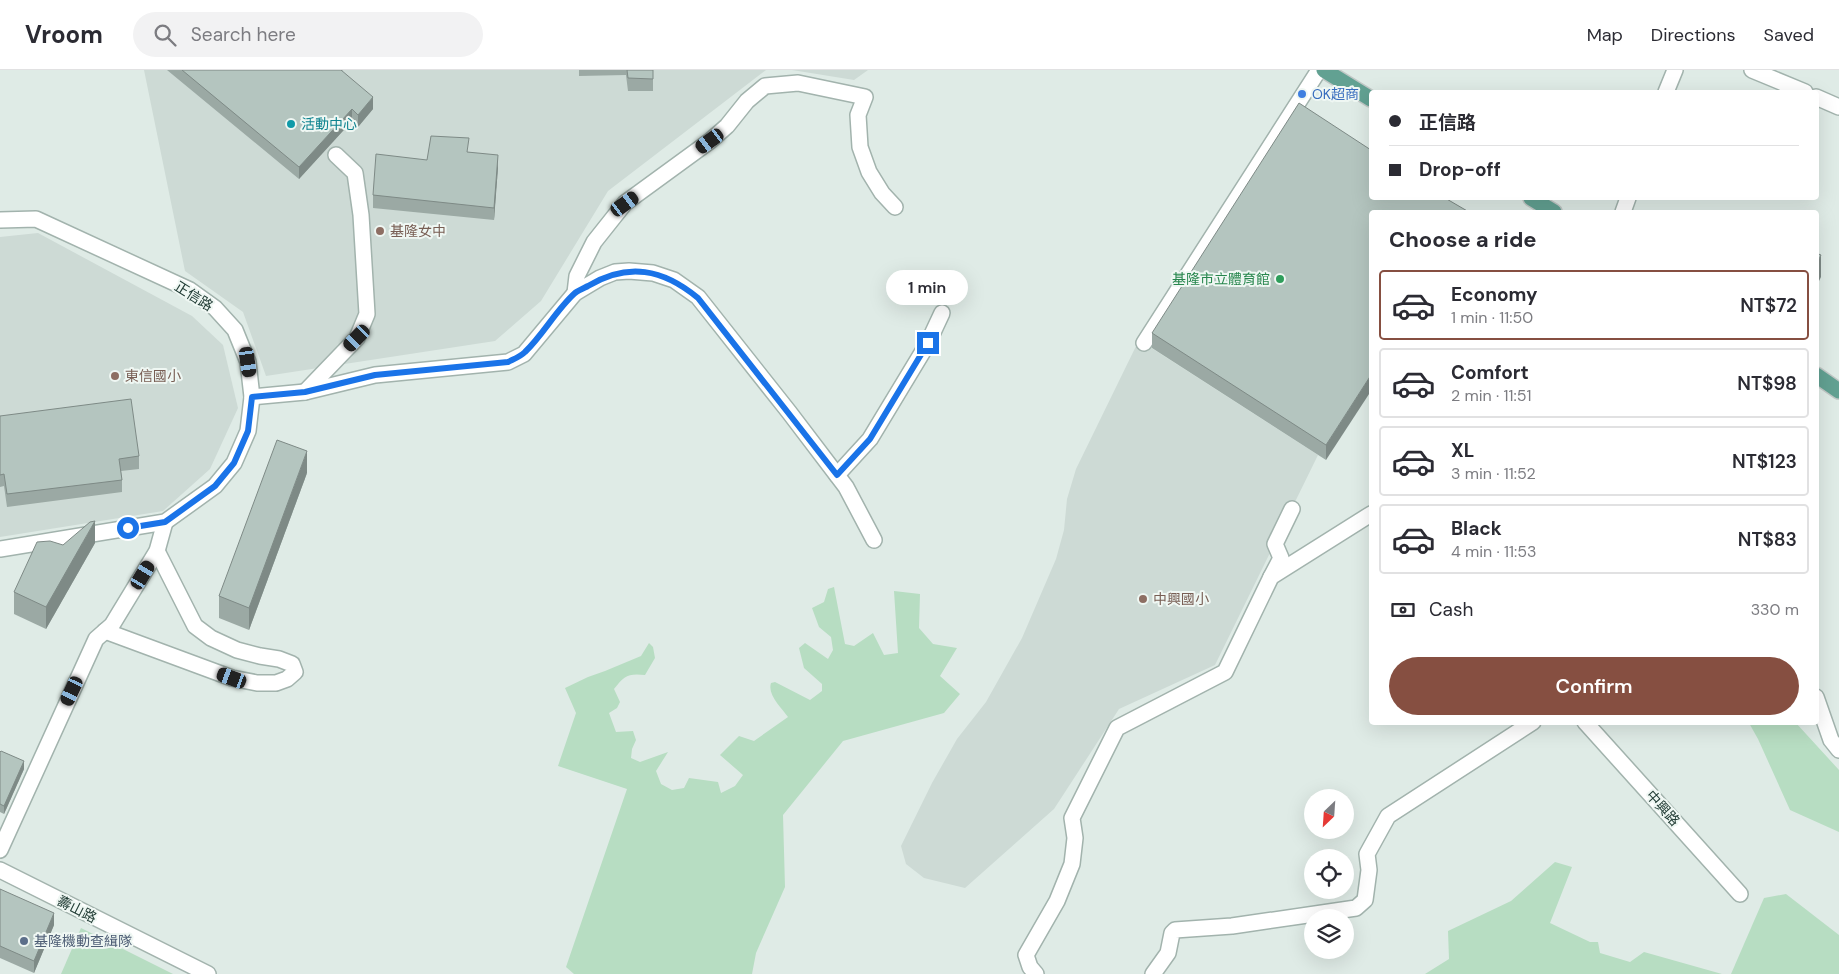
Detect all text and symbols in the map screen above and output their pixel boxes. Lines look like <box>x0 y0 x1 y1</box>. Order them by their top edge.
search box <box>133 12 483 57</box>
text: Vroom <box>25 19 103 50</box>
icon: search <box>151 21 179 49</box>
text: Search here <box>191 22 296 47</box>
text: Map <box>1587 23 1623 47</box>
text: Directions <box>1651 23 1736 47</box>
text: Saved <box>1764 23 1814 47</box>
place label: OK超商 <box>1312 85 1359 103</box>
marker: OK超商 <box>1296 88 1308 100</box>
text: 正信路 <box>1419 110 1476 135</box>
place label: 活動中心 <box>301 115 357 133</box>
marker: 活動中心 <box>285 118 297 130</box>
car <box>693 126 726 156</box>
text: Drop-off <box>1419 157 1501 182</box>
car <box>608 189 641 219</box>
place label: 基隆女中 <box>390 222 446 240</box>
marker: 基隆女中 <box>374 225 386 237</box>
text: Choose a ride <box>1389 225 1537 254</box>
callout: 1 min <box>887 270 969 306</box>
place label: 基隆市立體育館 <box>1172 270 1270 288</box>
marker: 基隆市立體育館 <box>1274 273 1286 285</box>
street label: 正信路 <box>171 277 217 315</box>
text: 1 min <box>908 277 946 298</box>
text: Economy <box>1451 282 1538 307</box>
icon: car <box>1391 283 1436 328</box>
text: NT$72 <box>1740 293 1797 318</box>
text: 1 min · 11:50 <box>1451 307 1533 328</box>
car <box>341 322 372 354</box>
route end <box>917 332 939 354</box>
car <box>238 346 257 378</box>
text: Comfort <box>1451 360 1529 385</box>
icon: car <box>1391 361 1436 406</box>
place label: 東信國小 <box>125 367 181 385</box>
marker: 東信國小 <box>109 370 121 382</box>
text: NT$98 <box>1737 371 1797 396</box>
text: 2 min · 11:51 <box>1451 385 1531 406</box>
text: XL <box>1451 438 1474 463</box>
icon: car <box>1391 439 1436 484</box>
text: NT$123 <box>1732 449 1797 474</box>
text: 3 min · 11:52 <box>1451 463 1536 484</box>
text: Black <box>1451 516 1502 541</box>
route start <box>117 517 139 539</box>
icon: car <box>1391 517 1436 562</box>
text: NT$83 <box>1738 527 1797 552</box>
text: 4 min · 11:53 <box>1451 541 1536 562</box>
car <box>128 558 157 592</box>
place label: 中興國小 <box>1153 590 1209 608</box>
marker: 中興國小 <box>1137 593 1149 605</box>
icon: cash <box>1389 596 1417 624</box>
text: Cash <box>1429 597 1473 622</box>
text: 330 m <box>1751 599 1799 620</box>
button: Confirm <box>1389 657 1799 715</box>
car <box>215 666 248 690</box>
car <box>58 674 85 708</box>
street label: 中興路 <box>1642 786 1684 830</box>
north arrow <box>1304 789 1354 839</box>
map controls <box>1304 789 1354 959</box>
button: locate <box>1304 849 1354 899</box>
street label: 壽山路 <box>54 891 100 927</box>
button: layers <box>1304 909 1354 959</box>
place label: 基隆機動查緝隊 <box>34 932 132 950</box>
marker: 基隆機動查緝隊 <box>18 935 30 947</box>

